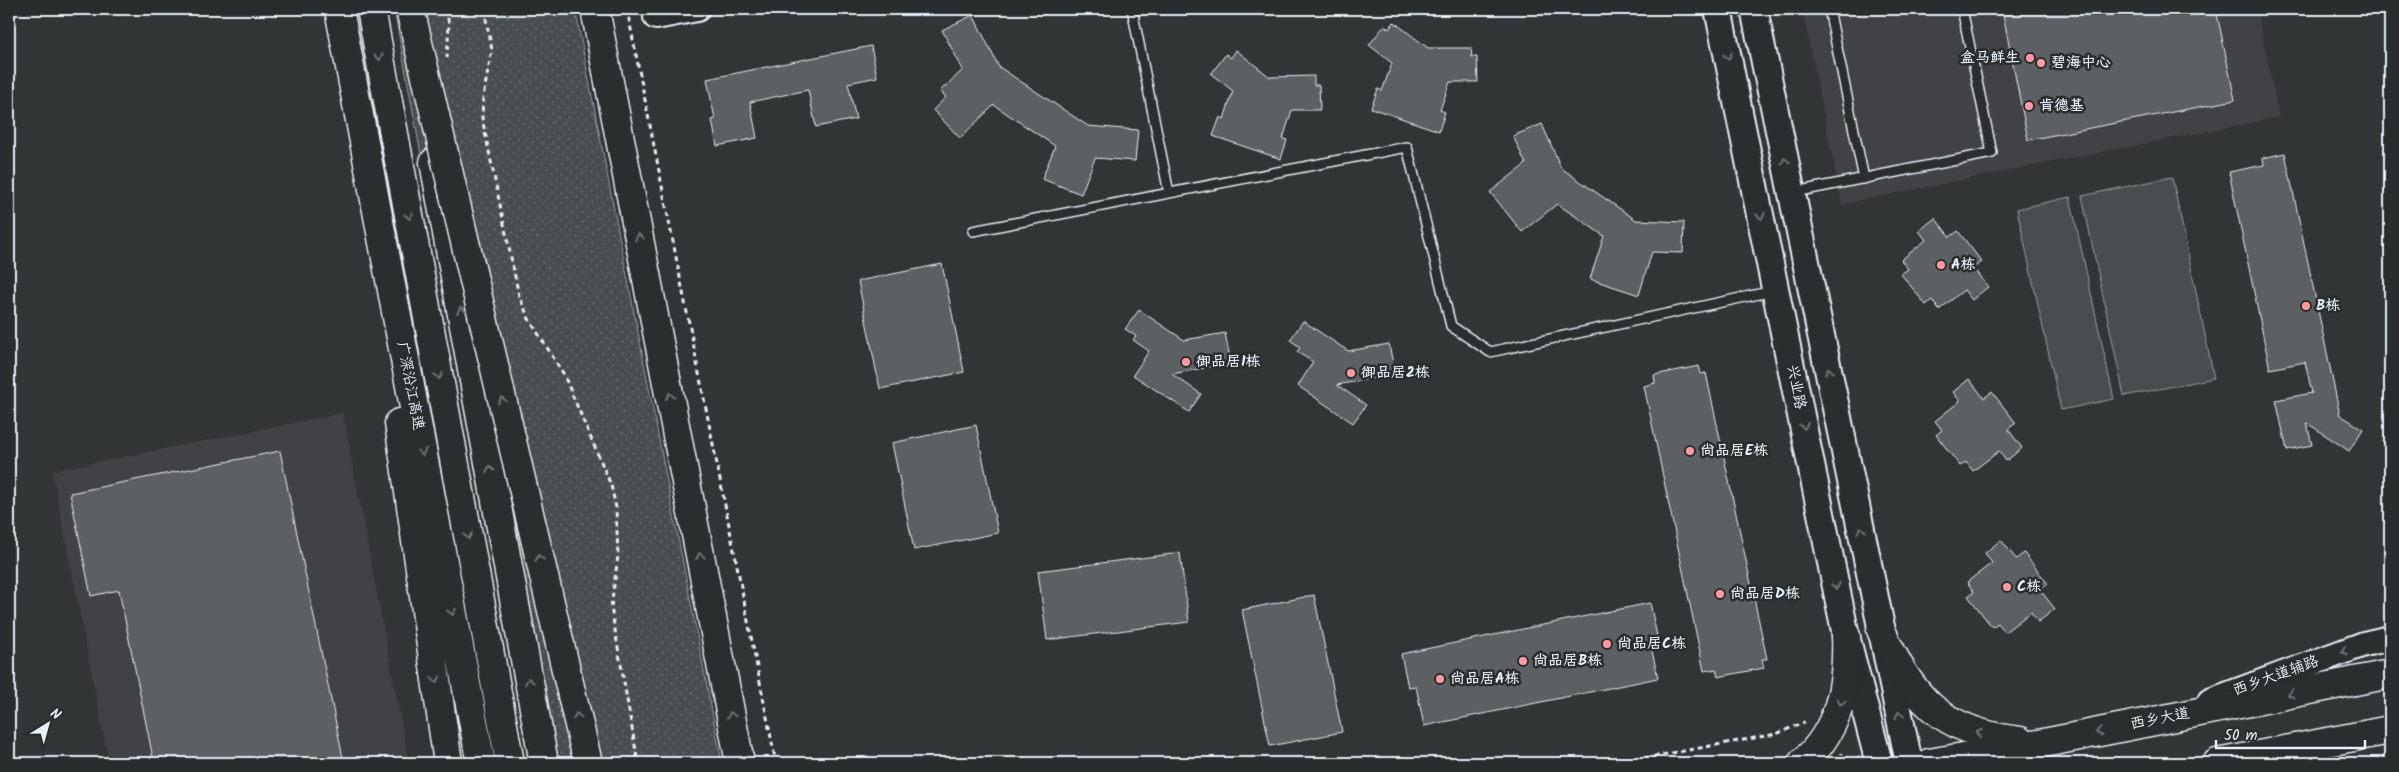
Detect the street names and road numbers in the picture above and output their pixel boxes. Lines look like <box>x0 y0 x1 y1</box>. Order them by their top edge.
street label: 广深沿江高速 <box>390 340 430 432</box>
street label: 兴业路 <box>1780 363 1812 411</box>
street label: 西乡大道辅路 <box>2230 649 2322 703</box>
street label: 西乡大道 <box>2128 701 2192 737</box>

